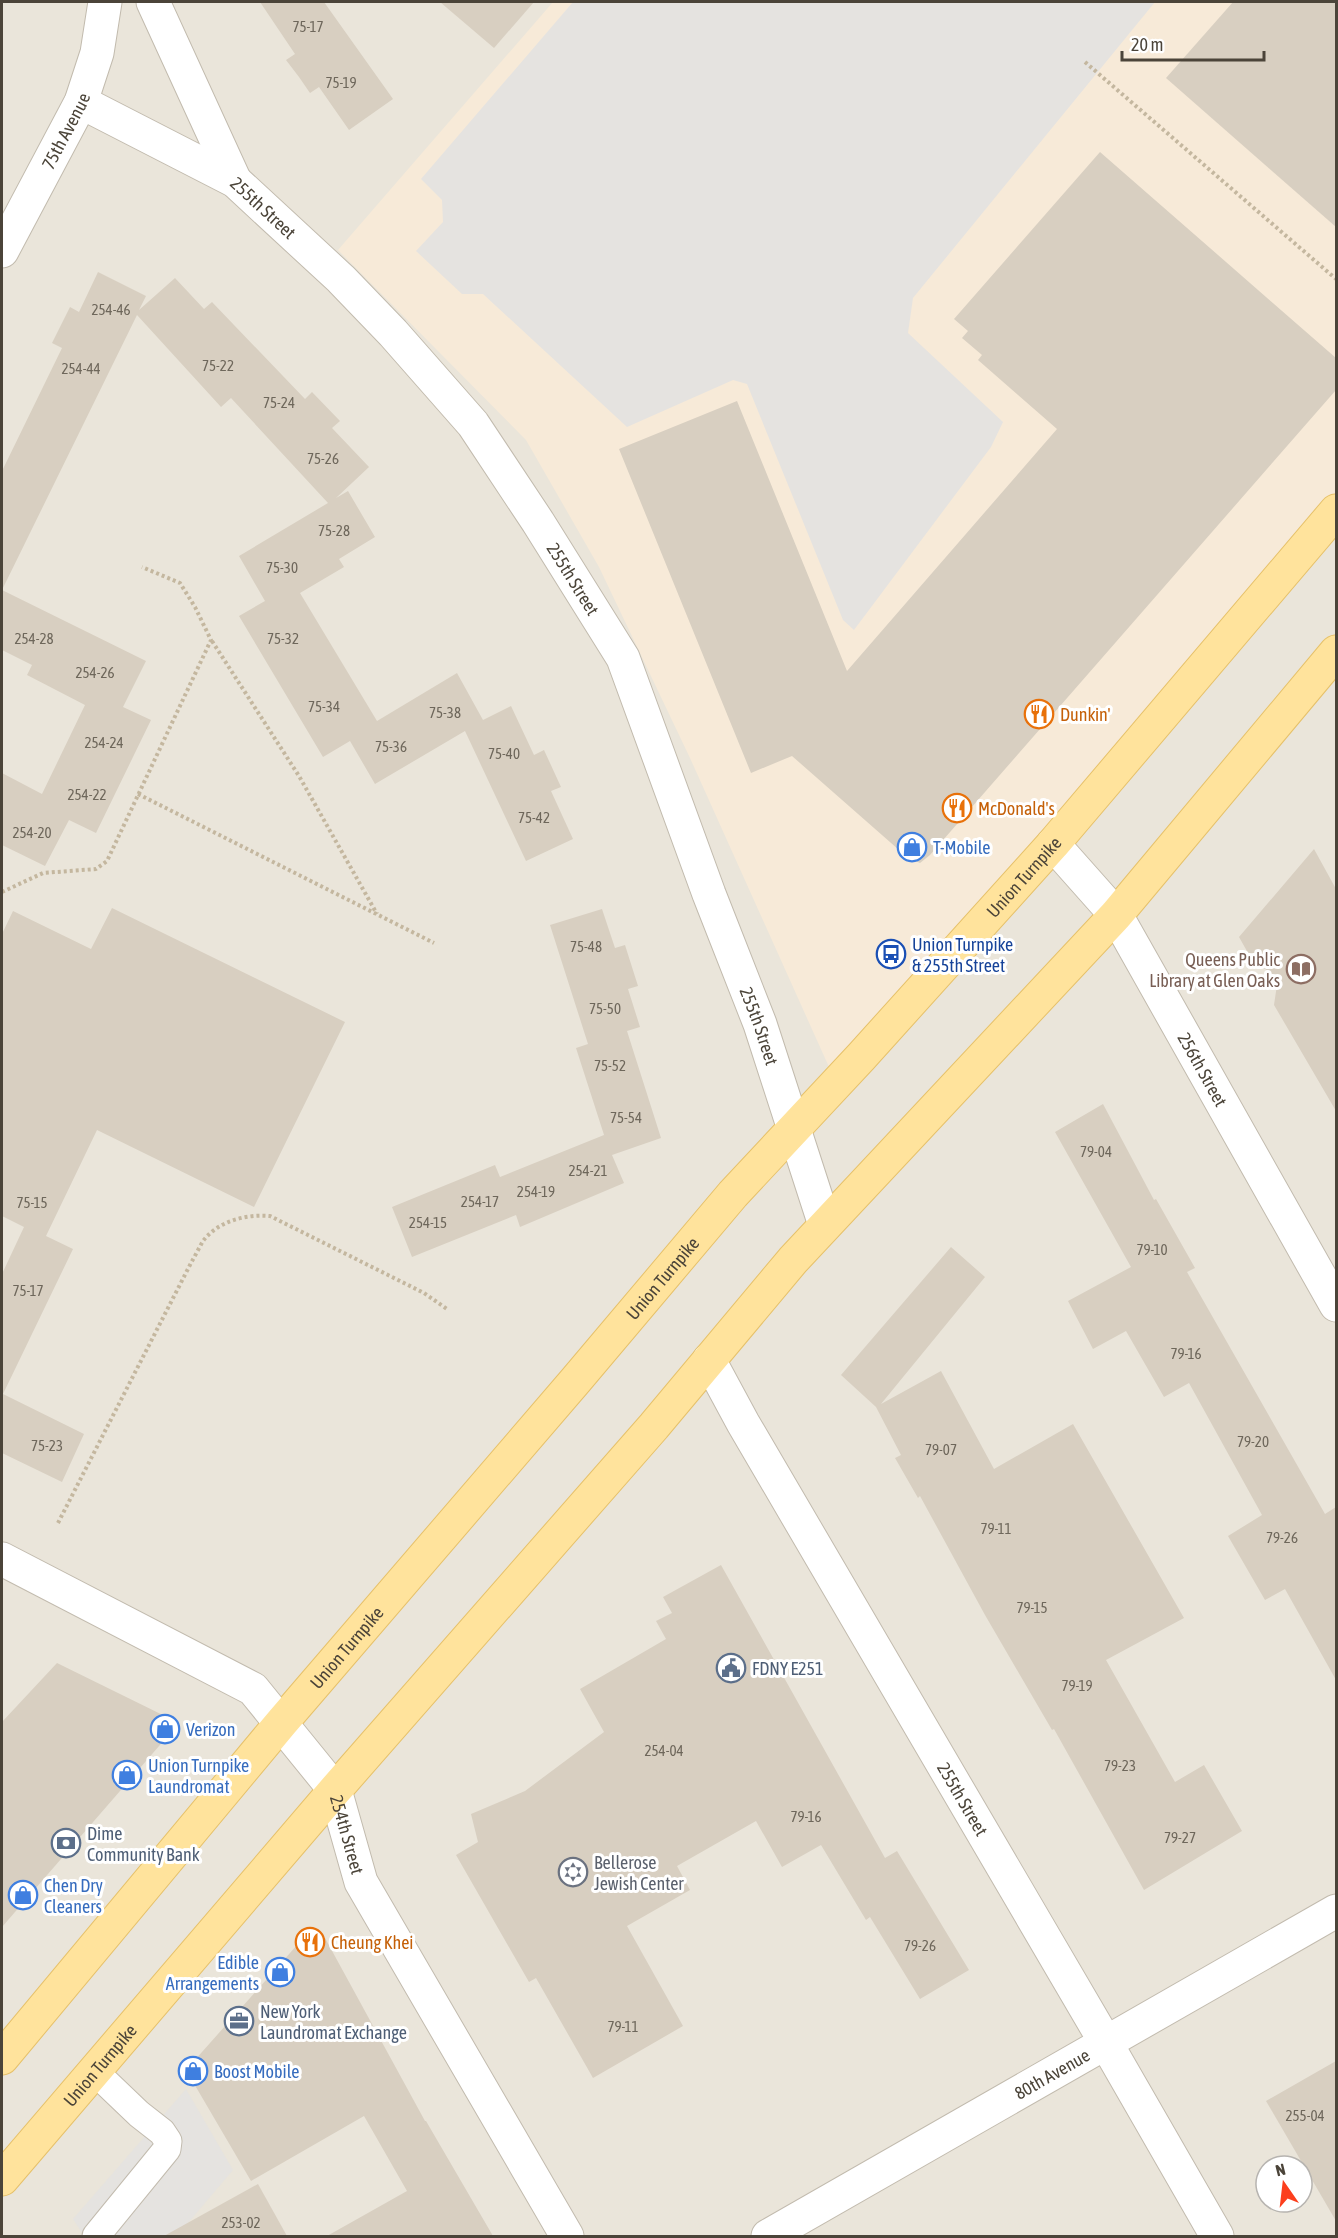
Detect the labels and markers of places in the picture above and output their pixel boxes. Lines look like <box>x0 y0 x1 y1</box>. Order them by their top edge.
restaurant icon: Dunkin' <box>1023 698 1055 730</box>
place label: Dunkin' <box>1060 704 1110 725</box>
restaurant icon: McDonald's <box>941 792 973 824</box>
place label: McDonald's <box>978 798 1055 819</box>
shop icon: T-Mobile <box>896 831 928 863</box>
place label: T-Mobile <box>933 837 990 858</box>
place label: Union Turnpike & 255th Street <box>912 934 1013 976</box>
bus stop icon: Union Turnpike & 255th Street <box>875 938 907 970</box>
place label: Queens Public Library at Glen Oaks <box>1149 949 1280 991</box>
library icon: Queens Public Library at Glen Oaks <box>1285 953 1317 985</box>
public building icon: FDNY E251 <box>715 1652 747 1684</box>
place label: FDNY E251 <box>752 1658 823 1679</box>
shop icon: Verizon <box>149 1713 181 1745</box>
place label: Verizon <box>186 1719 235 1740</box>
place label: Union Turnpike Laundromat <box>148 1755 249 1797</box>
shop icon: Union Turnpike Laundromat <box>111 1759 143 1791</box>
place label: Dime Community Bank <box>87 1823 200 1865</box>
bank icon: Dime Community Bank <box>50 1827 82 1859</box>
place label: Bellerose Jewish Center <box>594 1852 684 1894</box>
synagogue icon: Bellerose Jewish Center <box>557 1856 589 1888</box>
place label: Chen Dry Cleaners <box>44 1875 103 1917</box>
shop icon: Chen Dry Cleaners <box>7 1879 39 1911</box>
restaurant icon: Cheung Khei <box>294 1926 326 1958</box>
place label: Cheung Khei <box>331 1932 414 1953</box>
place label: Edible Arrangements <box>166 1952 259 1994</box>
shop icon: Edible Arrangements <box>264 1956 296 1988</box>
place label: New York Laundromat Exchange <box>260 2001 407 2043</box>
office icon: New York Laundromat Exchange <box>223 2005 255 2037</box>
shop icon: Boost Mobile <box>177 2055 209 2087</box>
place label: Boost Mobile <box>214 2061 299 2082</box>

